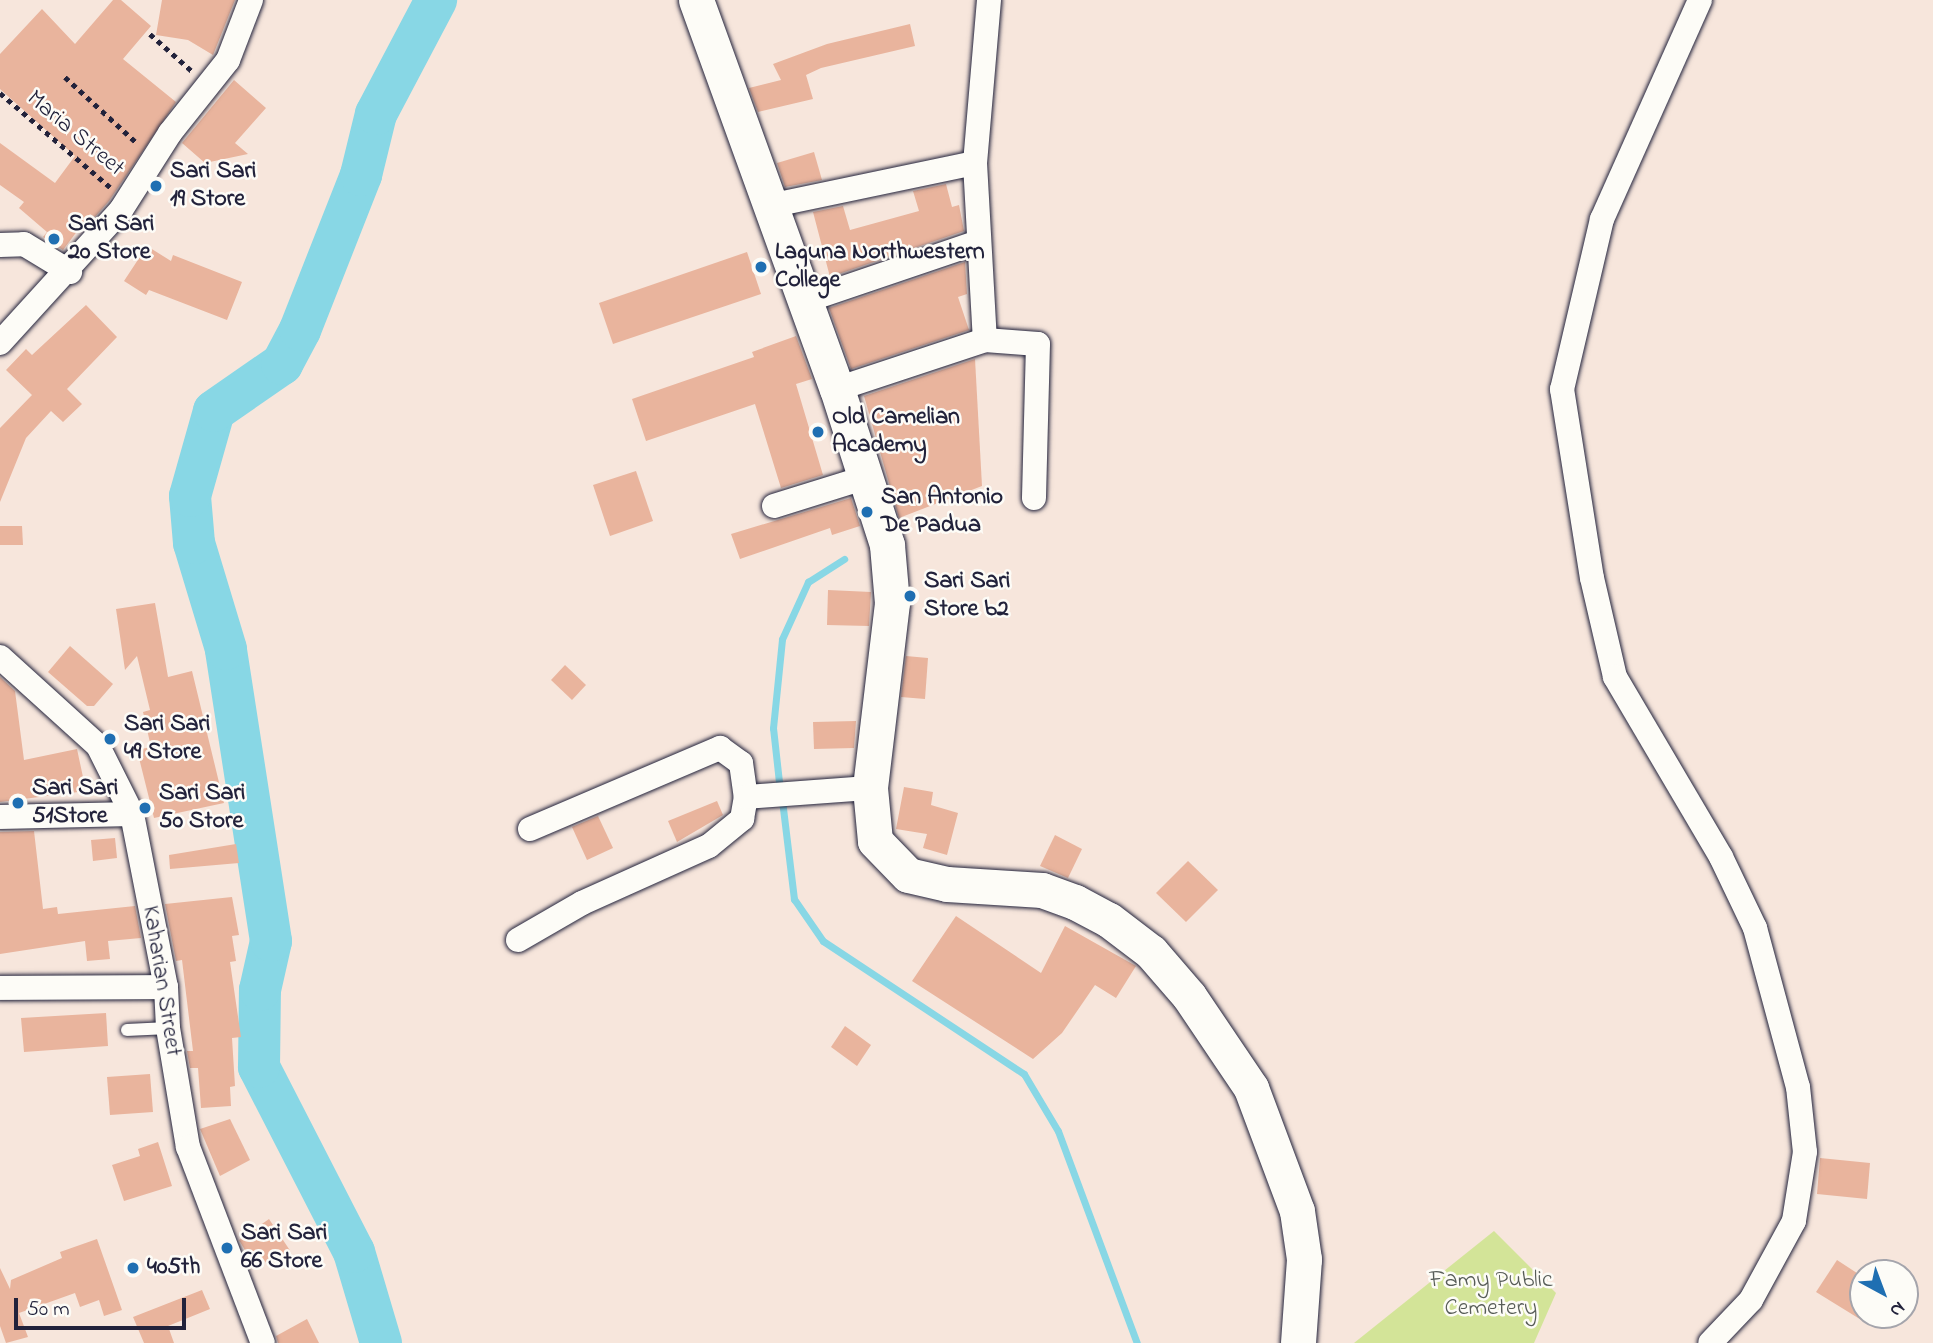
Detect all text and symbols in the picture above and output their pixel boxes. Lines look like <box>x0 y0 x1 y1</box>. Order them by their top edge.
street label: Maria Street <box>20 85 130 183</box>
place label: Sari Sari 19 Store <box>170 158 256 214</box>
marker: Sari Sari 19 Store <box>148 178 164 194</box>
place label: Sari Sari 20 Store <box>68 211 154 267</box>
marker: Sari Sari 20 Store <box>46 231 62 247</box>
place label: Laguna Northwestern College <box>775 239 984 295</box>
marker: Laguna Northwestern College <box>753 259 769 275</box>
place label: Old Camelian Academy <box>832 404 960 460</box>
marker: Old Camelian Academy <box>810 424 826 440</box>
place label: San Antonio De Padua <box>881 484 1003 540</box>
marker: San Antonio De Padua <box>859 504 875 520</box>
place label: Sari Sari Store b2 <box>924 568 1010 624</box>
marker: Sari Sari Store b2 <box>902 588 918 604</box>
place label: Sari Sari 49 Store <box>124 711 210 767</box>
marker: Sari Sari 49 Store <box>102 731 118 747</box>
place label: Sari Sari 51Store <box>32 775 118 831</box>
place label: Sari Sari 50 Store <box>159 780 245 836</box>
marker: Sari Sari 51Store <box>10 795 26 811</box>
marker: Sari Sari 50 Store <box>137 800 153 816</box>
street label: Kaharian Street <box>135 904 187 1058</box>
place label: Sari Sari 66 Store <box>241 1220 327 1276</box>
marker: Sari Sari 66 Store <box>219 1240 235 1256</box>
place label: 405th <box>147 1254 200 1282</box>
north arrow <box>1849 1259 1919 1329</box>
marker: 405th <box>125 1260 141 1276</box>
park label: Famy Public Cemetery <box>1429 1267 1553 1323</box>
scale bar <box>18 1284 189 1328</box>
text: N <box>1883 1294 1910 1323</box>
text: 50 m <box>27 1295 70 1325</box>

